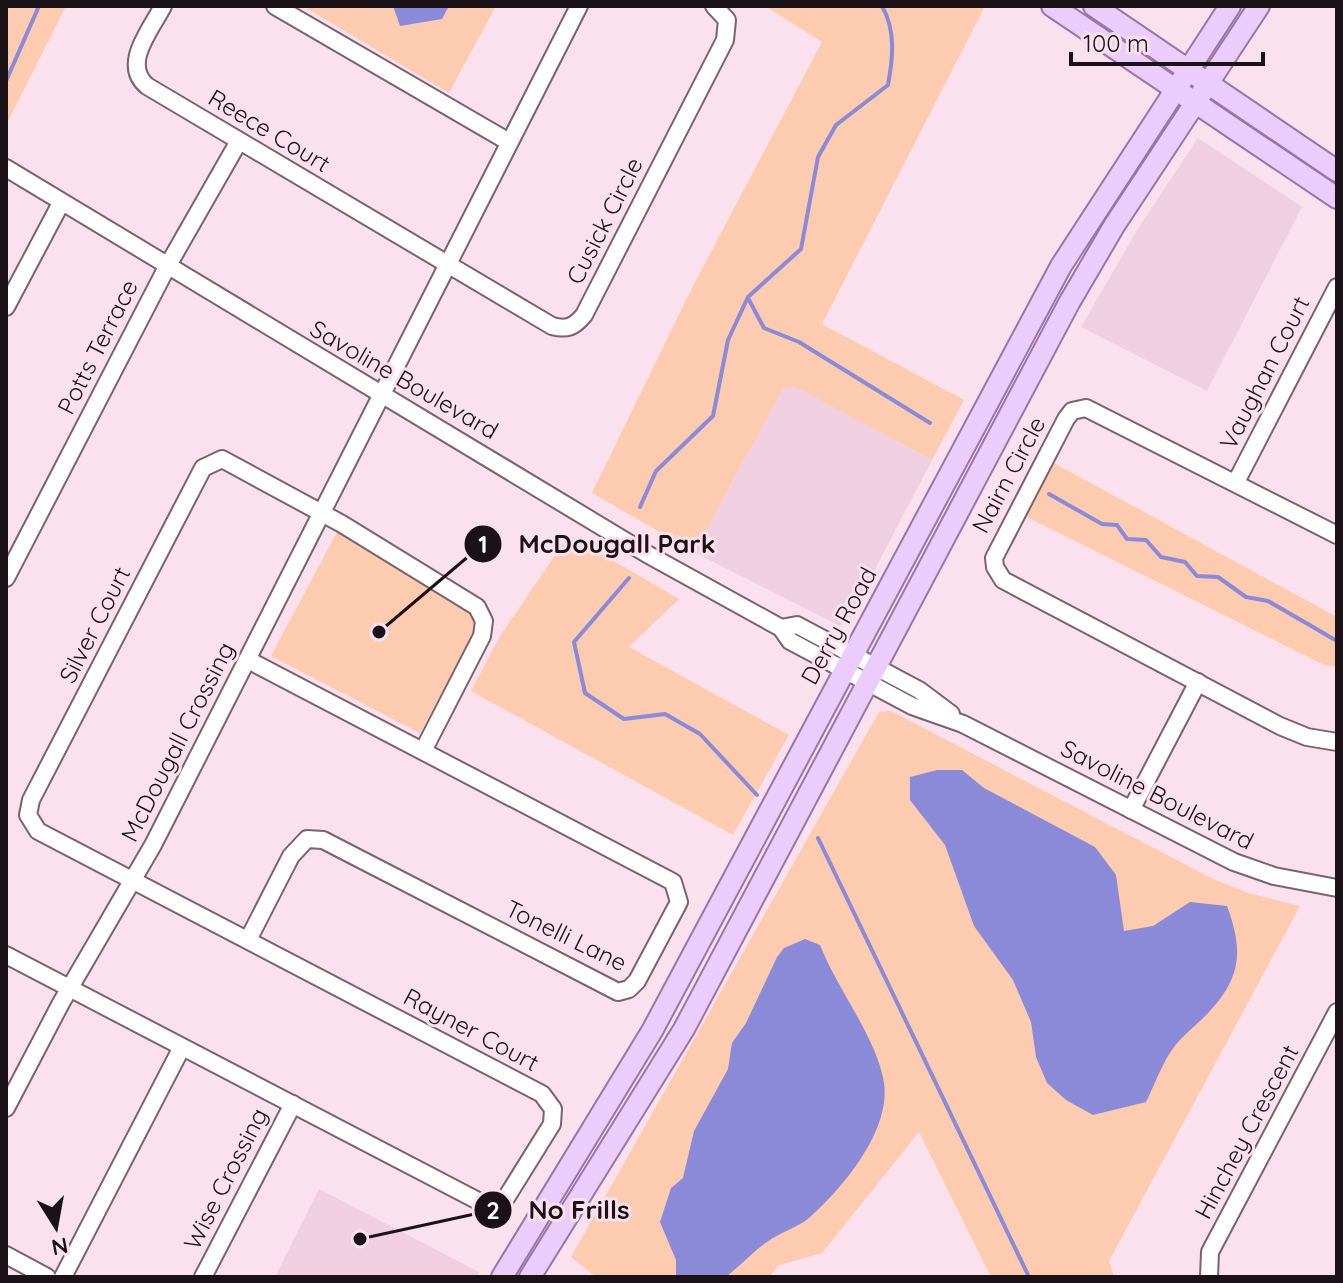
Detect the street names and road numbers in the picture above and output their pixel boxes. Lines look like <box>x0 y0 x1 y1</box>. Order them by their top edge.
street label: Reece Court <box>203 82 336 178</box>
street label: Cusick Circle <box>559 152 649 289</box>
street label: Potts Terrace <box>50 274 144 419</box>
street label: Vaughan Court <box>1213 291 1316 454</box>
street label: Savoline Boulevard <box>305 313 504 445</box>
street label: Nairn Circle <box>965 411 1051 538</box>
street label: Silver Court <box>52 561 136 688</box>
street label: Derry Road <box>794 562 883 689</box>
street label: McDougall Crossing <box>114 637 240 846</box>
street label: Savoline Boulevard <box>1056 733 1259 856</box>
street label: Tonelli Lane <box>501 893 632 977</box>
street label: Rayner Court <box>399 981 544 1077</box>
street label: Hinchey Crescent <box>1188 1039 1305 1224</box>
street label: Wise Crossing <box>177 1103 274 1254</box>

